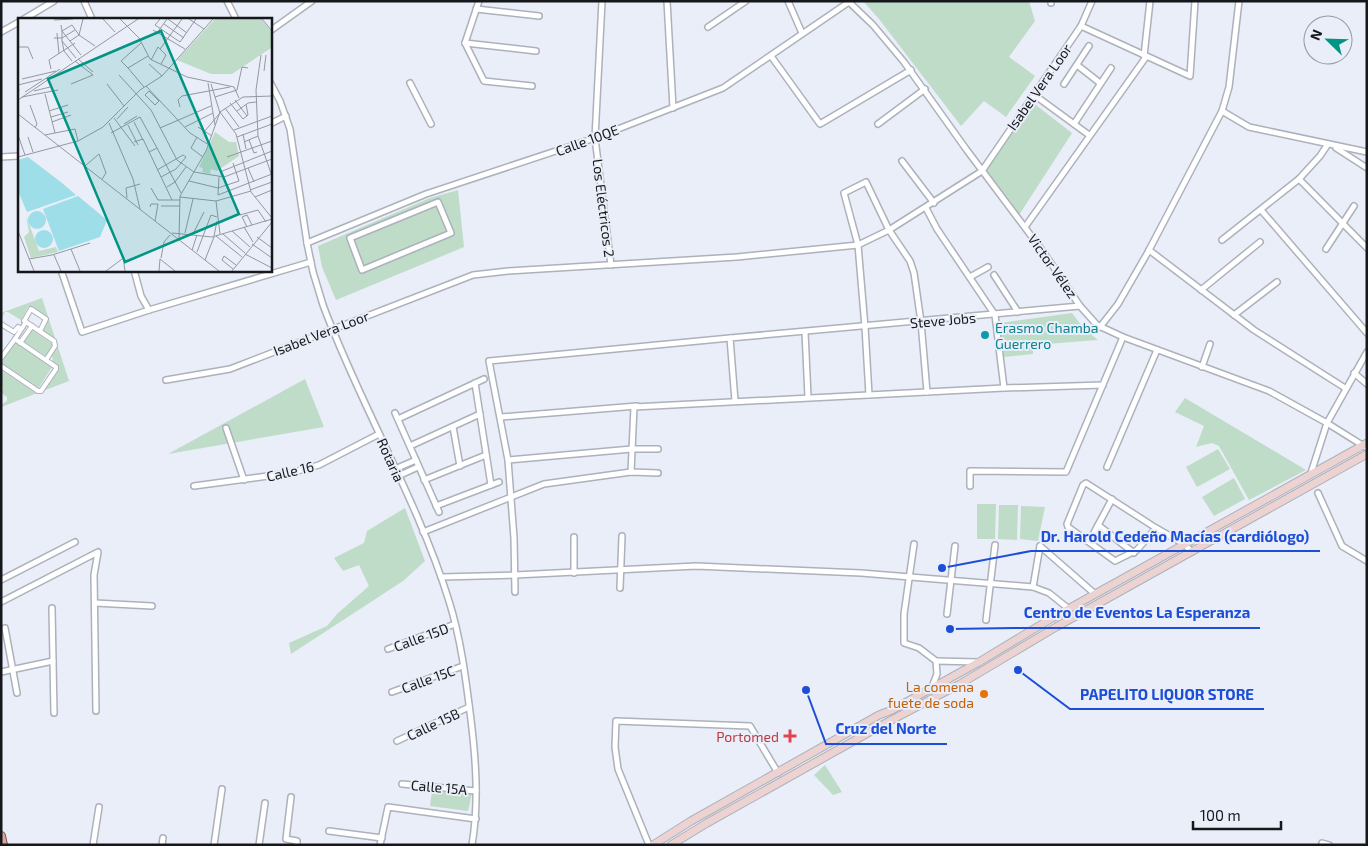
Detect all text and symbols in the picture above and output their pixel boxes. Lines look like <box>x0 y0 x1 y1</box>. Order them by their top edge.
north arrow <box>1303 15 1353 65</box>
inset map <box>18 18 271 271</box>
text: N <box>1306 27 1325 43</box>
street label: Isabel Vera Loor <box>1003 40 1075 133</box>
street label: Calle 10QE <box>553 121 621 159</box>
street label: Los Eléctricos 2 <box>590 158 618 258</box>
street label: Victor Vélez <box>1025 231 1081 301</box>
street label: Isabel Vera Loor <box>271 307 372 359</box>
street label: Steve Jobs <box>909 309 977 331</box>
place label: Erasmo Chamba Guerrero <box>995 319 1098 352</box>
marker: Erasmo Chamba Guerrero <box>979 329 991 341</box>
street label: Rotaria <box>374 435 408 485</box>
street label: Calle 16 <box>265 457 315 485</box>
callout: Dr. Harold Cedeño Macías (cardiólogo) <box>1031 521 1320 551</box>
text: Dr. Harold Cedeño Macías (cardiólogo) <box>1041 527 1309 545</box>
callout: Centro de Eventos La Esperanza <box>1014 598 1260 628</box>
text: Centro de Eventos La Esperanza <box>1024 603 1250 621</box>
street label: Calle 15D <box>391 619 451 655</box>
street label: Calle 15C <box>399 661 457 697</box>
place label: La comena fuete de soda <box>888 678 974 711</box>
callout: PAPELITO LIQUOR STORE <box>1070 679 1264 709</box>
text: PAPELITO LIQUOR STORE <box>1080 685 1254 704</box>
marker: La comena fuete de soda <box>978 688 990 700</box>
street label: Calle 15B <box>404 704 462 744</box>
callout: Cruz del Norte <box>826 714 947 744</box>
text: Cruz del Norte <box>835 719 937 737</box>
place label: Portomed <box>716 728 779 745</box>
marker: Portomed <box>783 729 797 743</box>
street label: Calle 15A <box>410 776 468 798</box>
scale bar <box>1193 798 1280 830</box>
text: 100 m <box>1200 806 1241 824</box>

